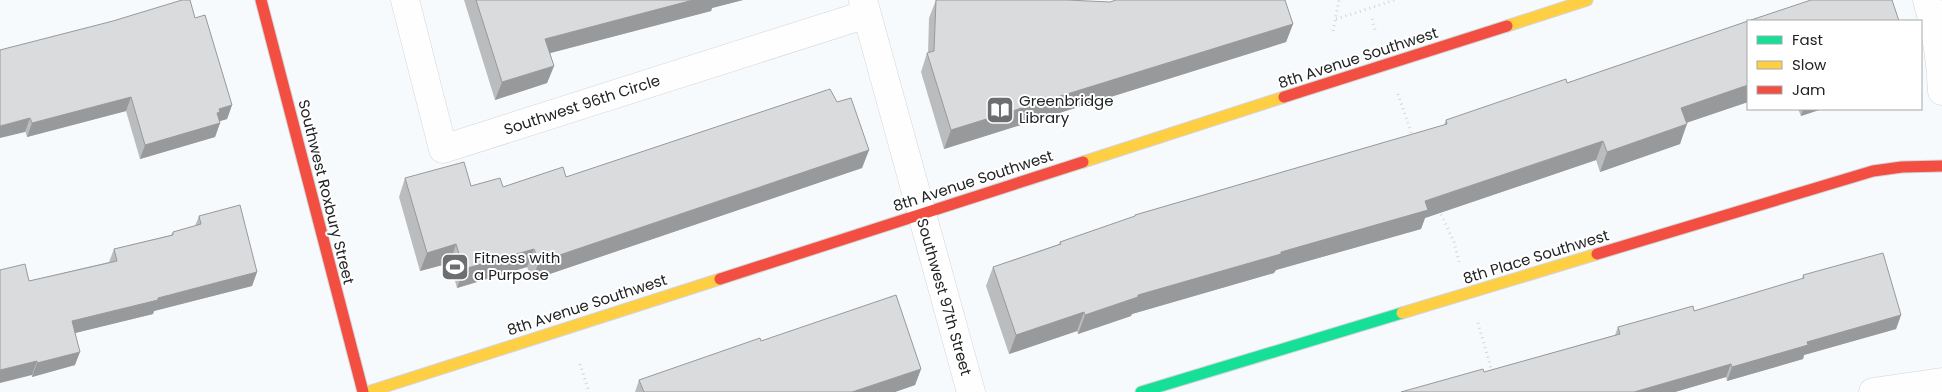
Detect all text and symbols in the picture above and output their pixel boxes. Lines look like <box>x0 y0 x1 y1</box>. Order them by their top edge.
legend <box>1747 20 1922 110</box>
street label: 8th Avenue Southwest <box>1275 22 1440 93</box>
text: Fast <box>1792 29 1823 50</box>
text: Slow <box>1792 54 1827 75</box>
street label: Southwest 96th Circle <box>501 69 663 140</box>
text: Jam <box>1792 79 1826 100</box>
place label: Greenbridge Library <box>1019 90 1113 128</box>
library icon: Greenbridge Library <box>985 95 1015 125</box>
street label: Southwest Roxbury Street <box>293 97 360 286</box>
street label: 8th Avenue Southwest <box>890 145 1055 216</box>
street label: Southwest 97th Street <box>912 216 977 378</box>
street label: 8th Place Southwest <box>1460 224 1611 289</box>
place label: Fitness with a Purpose <box>474 247 560 285</box>
sports icon: Fitness with a Purpose <box>440 252 470 282</box>
street label: 8th Avenue Southwest <box>504 269 669 340</box>

